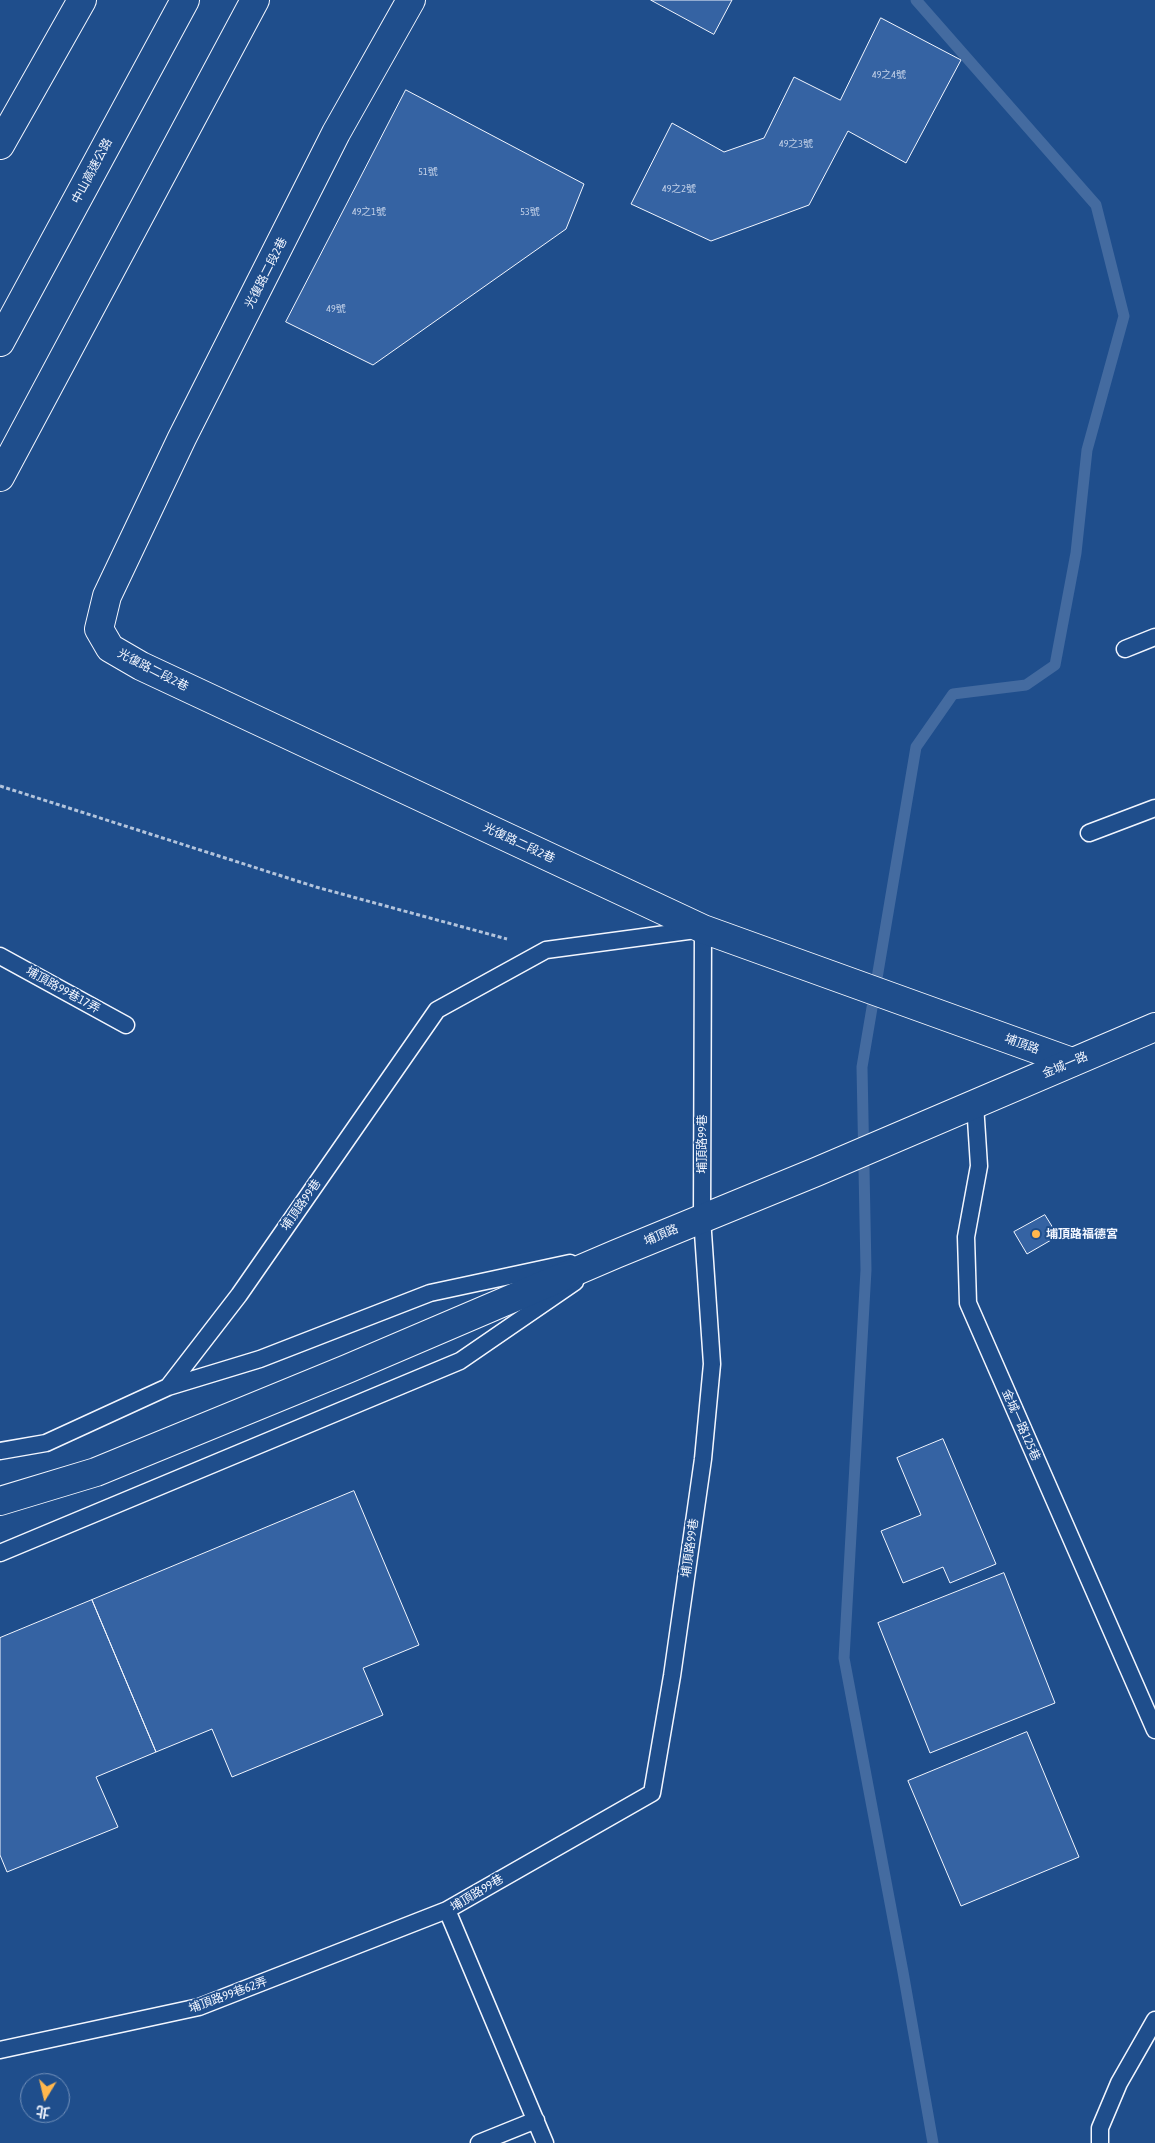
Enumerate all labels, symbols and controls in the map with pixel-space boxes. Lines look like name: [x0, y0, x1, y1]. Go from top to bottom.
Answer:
house number: 49之4號: [872, 69, 906, 81]
street label: 中山高速公路: [69, 136, 115, 206]
house number: 49之3號: [779, 138, 813, 150]
house number: 51號: [418, 166, 438, 178]
house number: 49之2號: [662, 183, 696, 195]
house number: 49之1號: [352, 206, 386, 218]
house number: 53號: [520, 206, 540, 218]
street label: 光復路二段2巷: [242, 235, 290, 311]
house number: 49號: [326, 303, 346, 315]
street label: 光復路二段2巷: [115, 646, 191, 694]
street label: 光復路二段2巷: [481, 820, 557, 866]
street label: 埔頂路99巷17弄: [23, 964, 103, 1016]
street label: 埔頂路: [1003, 1031, 1041, 1057]
street label: 金城一路: [1040, 1049, 1090, 1081]
street label: 埔頂路99巷: [695, 1114, 709, 1174]
street label: 埔頂路99巷: [278, 1177, 324, 1233]
street label: 埔頂路: [642, 1221, 680, 1249]
place label: 埔頂路福德宮: [1046, 1227, 1118, 1241]
marker: 埔頂路福德宮: [1030, 1228, 1042, 1240]
street label: 金城一路125巷: [999, 1387, 1043, 1463]
street label: 埔頂路99巷: [679, 1518, 701, 1578]
street label: 埔頂路99巷: [448, 1872, 506, 1914]
street label: 埔頂路99巷62弄: [187, 1974, 269, 2016]
north arrow: [20, 2073, 70, 2123]
text: 北: [35, 2103, 51, 2121]

